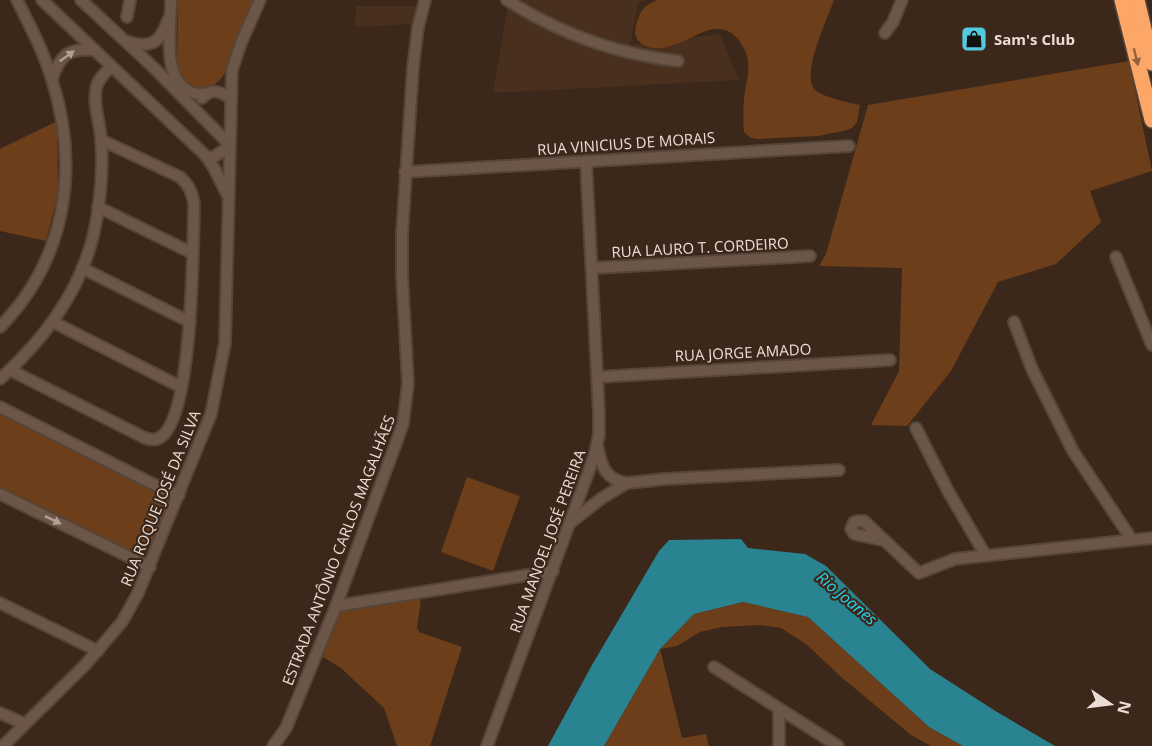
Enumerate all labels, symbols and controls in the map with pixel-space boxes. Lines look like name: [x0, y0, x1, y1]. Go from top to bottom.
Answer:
shop icon: Sam's Club: [959, 24, 989, 54]
place label: Sam's Club: [994, 29, 1075, 49]
one-way arrow: [1132, 48, 1142, 66]
one-way arrow: [59, 50, 75, 62]
street label: RUA VINICIUS DE MORAIS: [536, 127, 716, 159]
street label: RUA LAURO T. CORDEIRO: [611, 232, 789, 262]
street label: RUA JORGE AMADO: [674, 338, 812, 366]
street label: RUA ROQUE JOSÉ DA SILVA: [115, 406, 205, 589]
street label: ESTRADA ANTÔNIO CARLOS MAGALHÃES: [277, 412, 399, 688]
street label: RUA MANOEL JOSÉ PEREIRA: [504, 446, 590, 635]
one-way arrow: [44, 515, 61, 524]
water label: Rio Joanes: [812, 566, 882, 630]
north arrow: [1080, 674, 1140, 734]
text: N: [1112, 699, 1137, 717]

